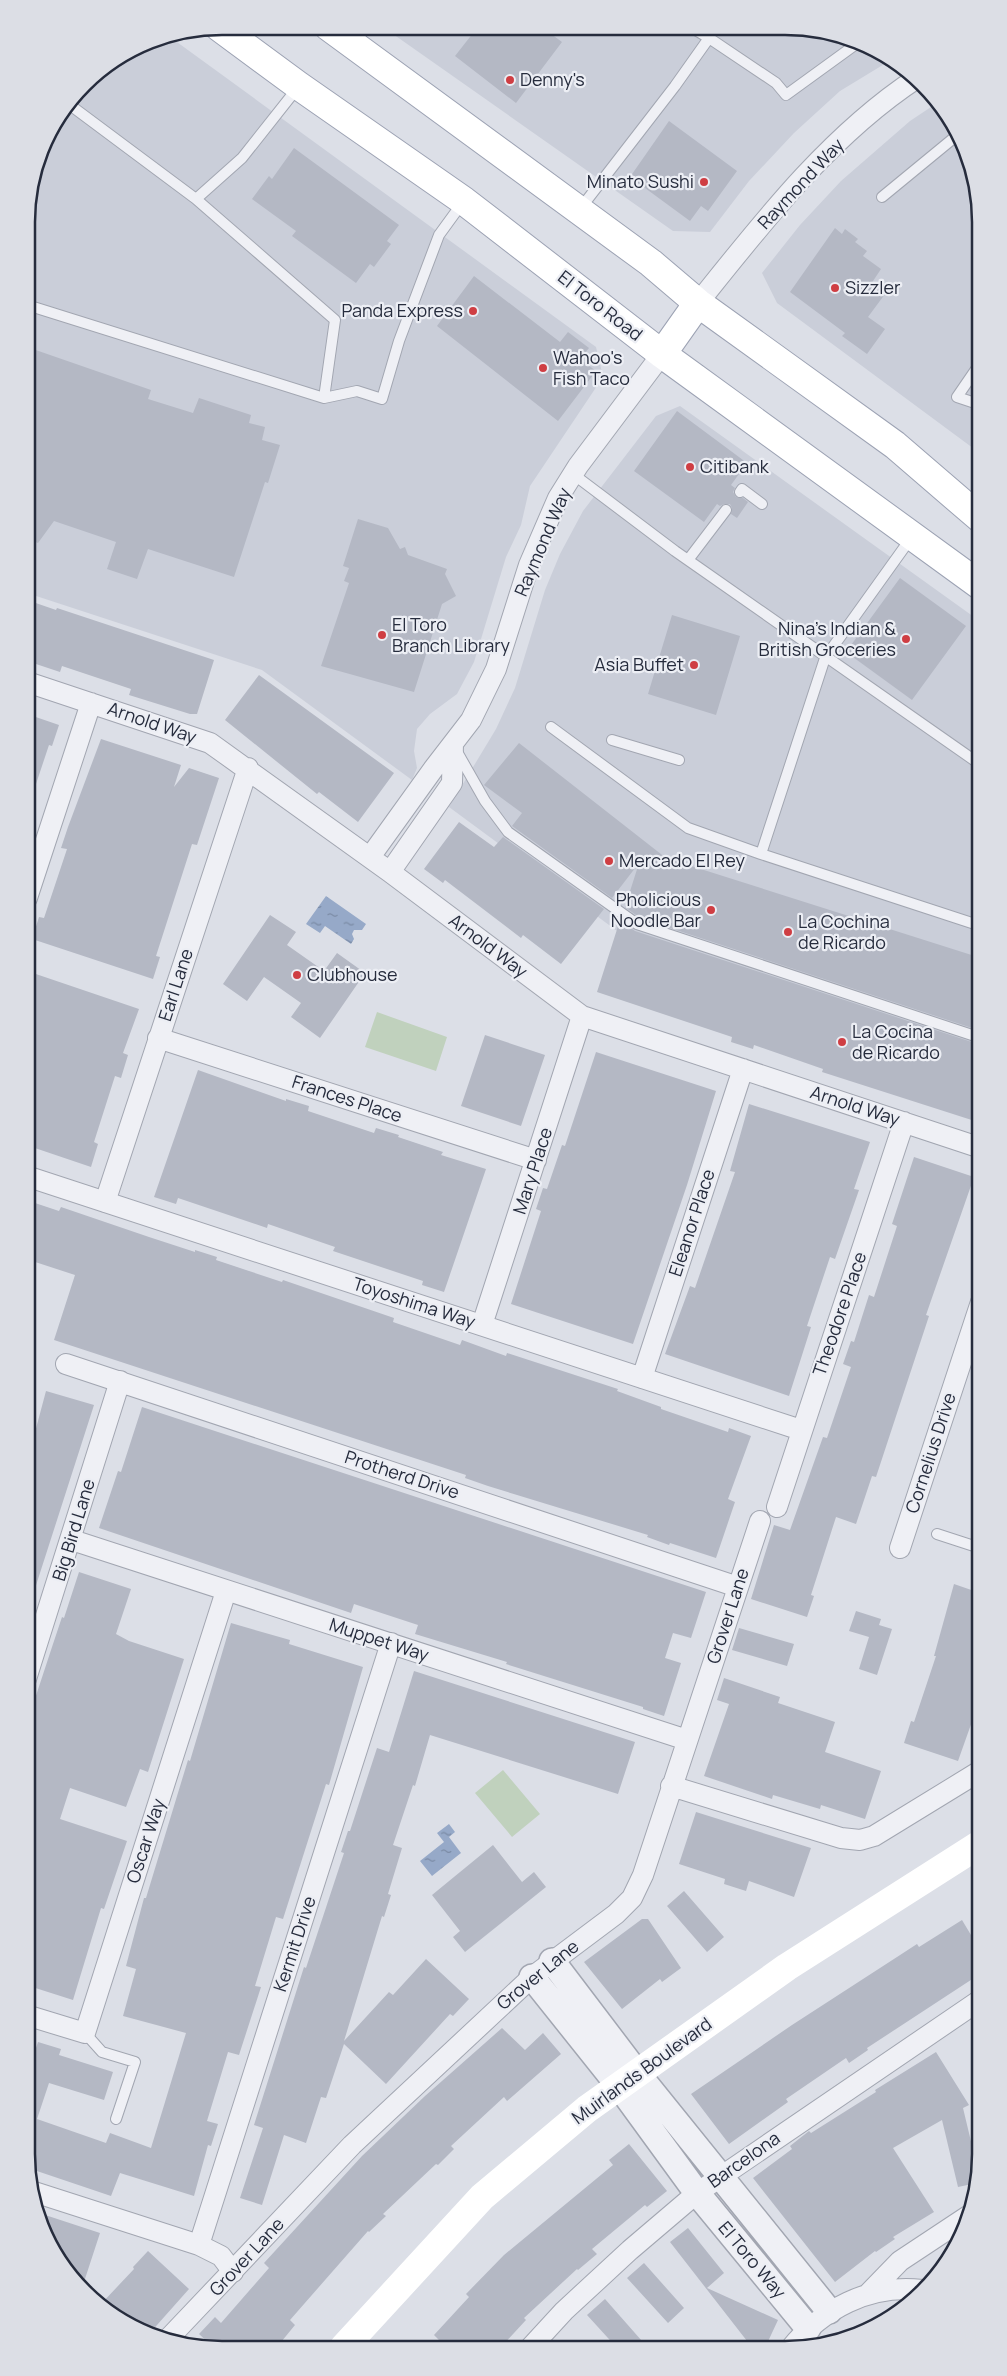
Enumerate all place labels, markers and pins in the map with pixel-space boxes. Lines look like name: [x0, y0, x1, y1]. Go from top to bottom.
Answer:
place label: Denny's: [520, 67, 585, 91]
marker: Denny's: [504, 74, 516, 86]
place label: Minato Sushi: [587, 169, 694, 193]
marker: Minato Sushi: [698, 176, 710, 188]
place label: Sizzler: [845, 275, 901, 299]
marker: Sizzler: [829, 282, 841, 294]
place label: Panda Express: [342, 298, 463, 322]
marker: Panda Express: [467, 305, 479, 317]
place label: Wahoo's Fish Taco: [553, 345, 630, 390]
marker: Wahoo's Fish Taco: [537, 362, 549, 374]
place label: Citibank: [700, 454, 770, 478]
marker: Citibank: [684, 461, 696, 473]
place label: El Toro Branch Library: [392, 612, 511, 657]
place label: Nina's Indian & British Groceries: [759, 616, 896, 661]
marker: El Toro Branch Library: [376, 629, 388, 641]
marker: Nina's Indian & British Groceries: [900, 633, 912, 645]
place label: Asia Buffet: [594, 652, 684, 676]
marker: Asia Buffet: [688, 659, 700, 671]
place label: Mercado El Rey: [619, 848, 746, 872]
marker: Mercado El Rey: [603, 855, 615, 867]
place label: Pholicious Noodle Bar: [611, 887, 701, 932]
marker: Pholicious Noodle Bar: [705, 904, 717, 916]
place label: La Cochina de Ricardo: [798, 909, 890, 954]
marker: La Cochina de Ricardo: [782, 926, 794, 938]
place label: Clubhouse: [307, 962, 397, 986]
marker: Clubhouse: [291, 969, 303, 981]
place label: La Cocina de Ricardo: [852, 1019, 940, 1064]
marker: La Cocina de Ricardo: [836, 1036, 848, 1048]

